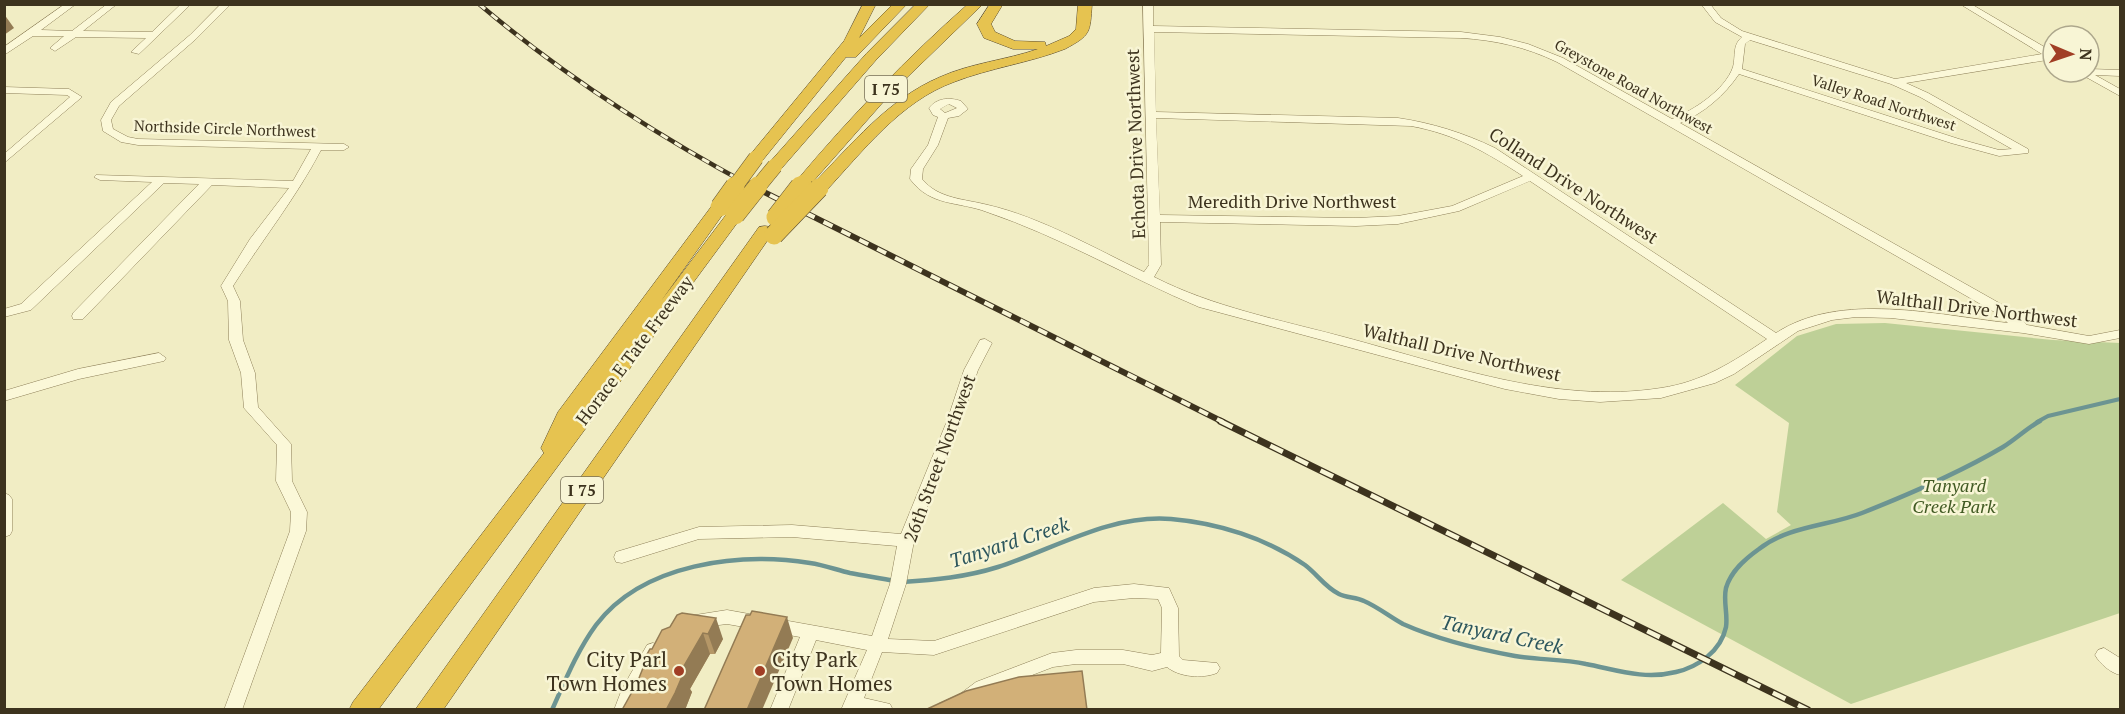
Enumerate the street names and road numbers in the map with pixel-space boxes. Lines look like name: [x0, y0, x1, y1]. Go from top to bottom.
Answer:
street label: Greystone Road Northwest: [1551, 34, 1717, 138]
street label: Echota Drive Northwest: [1120, 48, 1150, 240]
street label: Valley Road Northwest: [1809, 69, 1959, 135]
road number: I 75: [865, 76, 907, 102]
street label: Northside Circle Northwest: [134, 115, 317, 141]
street label: Colland Drive Northwest: [1485, 121, 1663, 249]
street label: Meredith Drive Northwest: [1188, 189, 1397, 213]
street label: Horace E Tate Freeway: [570, 270, 699, 430]
street label: Walthall Drive Northwest: [1875, 284, 2079, 332]
street label: Walthall Drive Northwest: [1361, 318, 1564, 387]
street label: 26th Street Northwest: [897, 370, 981, 545]
road number: I 75: [561, 477, 603, 503]

